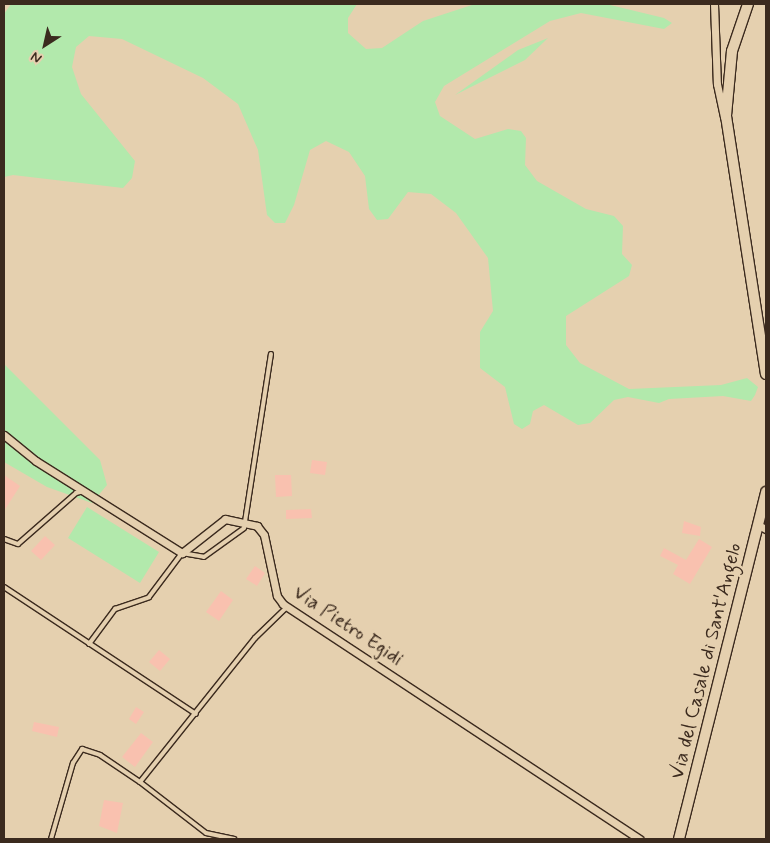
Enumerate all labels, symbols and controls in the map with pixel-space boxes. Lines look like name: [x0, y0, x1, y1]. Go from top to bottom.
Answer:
north arrow: [20, 20, 70, 70]
text: N: [27, 47, 45, 67]
street label: Via del Casale di Sant'Angelo: [665, 540, 747, 782]
street label: Via Pietro Egidi: [289, 581, 407, 671]

